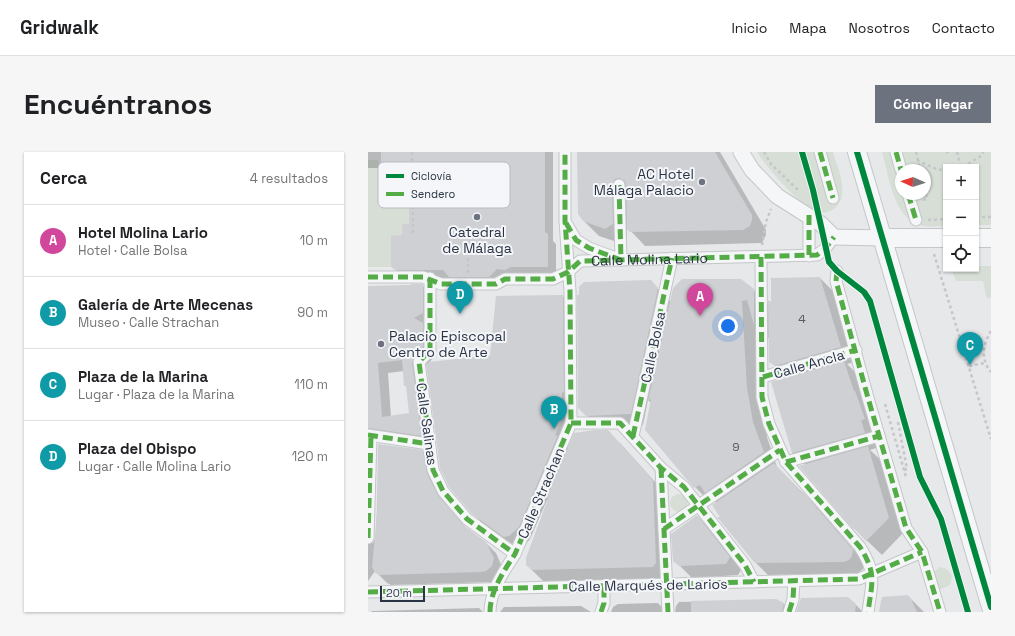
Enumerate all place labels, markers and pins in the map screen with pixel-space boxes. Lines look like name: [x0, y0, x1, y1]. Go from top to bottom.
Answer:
place label: AC Hotel Málaga Palacio: [594, 165, 694, 199]
marker: AC Hotel Málaga Palacio: [697, 177, 707, 187]
marker: Catedral de Málaga: [472, 212, 482, 222]
place label: Catedral de Málaga: [442, 223, 512, 257]
pin: D: [447, 281, 473, 314]
pin: A: [687, 283, 713, 316]
place label: Palacio Episcopal Centro de Arte: [389, 327, 506, 361]
pin: C: [957, 332, 983, 365]
marker: Palacio Episcopal Centro de Arte: [376, 339, 386, 349]
pin: B: [541, 396, 567, 429]

